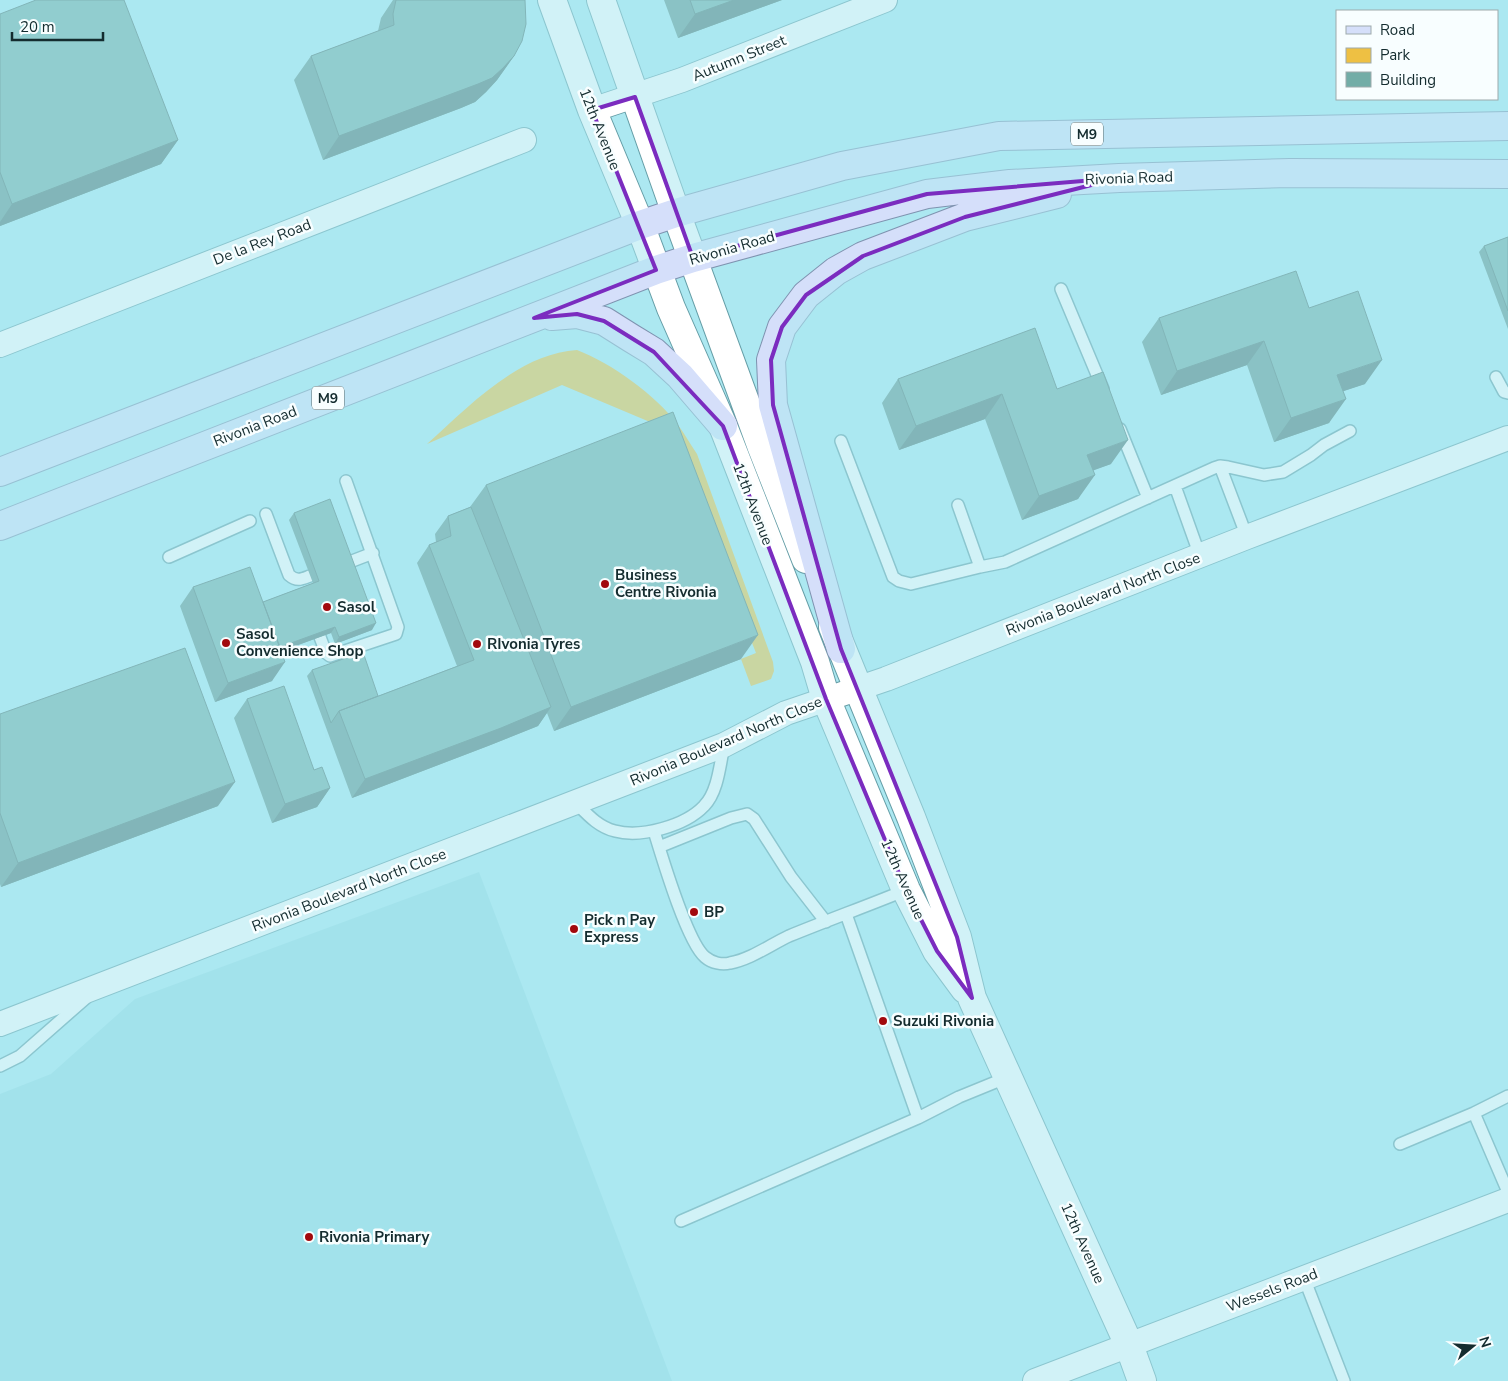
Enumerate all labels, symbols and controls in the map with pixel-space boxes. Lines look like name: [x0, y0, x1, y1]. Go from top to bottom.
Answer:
scale bar: [12, 10, 104, 42]
legend: [1336, 10, 1498, 100]
text: 20 m: [20, 17, 55, 37]
text: Road: [1380, 20, 1415, 40]
street label: Autumn Street: [689, 30, 789, 86]
text: Park: [1380, 45, 1410, 65]
text: Building: [1380, 70, 1436, 90]
street label: 12th Avenue: [574, 85, 626, 173]
road number: M9: [1071, 122, 1103, 146]
street label: Rivonia Road: [1085, 166, 1173, 190]
street label: De la Rey Road: [210, 214, 314, 270]
street label: Rivonia Road: [687, 226, 777, 270]
road number: M9: [312, 386, 344, 409]
street label: Rivonia Road: [210, 401, 300, 451]
street label: 12th Avenue: [728, 460, 778, 548]
street label: Rivonia Boulevard North Close: [1003, 548, 1203, 640]
place label: Business Centre Rivonia: [615, 565, 717, 602]
marker: Business Centre Rivonia: [599, 578, 611, 590]
place label: Sasol: [337, 597, 376, 617]
marker: Sasol: [321, 601, 333, 613]
place label: Sasol Convenience Shop: [236, 624, 363, 661]
place label: RIvonia Tyres: [487, 634, 580, 654]
marker: Sasol Convenience Shop: [220, 637, 232, 649]
marker: RIvonia Tyres: [471, 638, 483, 650]
street label: Rivonia Boulevard North Close: [627, 691, 825, 791]
street label: 12th Avenue: [876, 835, 930, 923]
street label: Rivonia Boulevard North Close: [249, 844, 449, 936]
place label: BP: [704, 902, 724, 922]
marker: BP: [688, 906, 700, 918]
place label: Pick n Pay Express: [584, 910, 655, 947]
marker: Pick n Pay Express: [568, 923, 580, 935]
place label: Suzuki Rivonia: [893, 1011, 994, 1031]
marker: Suzuki Rivonia: [877, 1015, 889, 1027]
street label: 12th Avenue: [1056, 1199, 1110, 1287]
place label: Rivonia Primary: [319, 1227, 429, 1247]
marker: Rivonia Primary: [303, 1231, 315, 1243]
street label: Wessels Road: [1223, 1263, 1321, 1317]
north arrow: [1448, 1321, 1498, 1371]
text: N: [1474, 1334, 1496, 1350]

